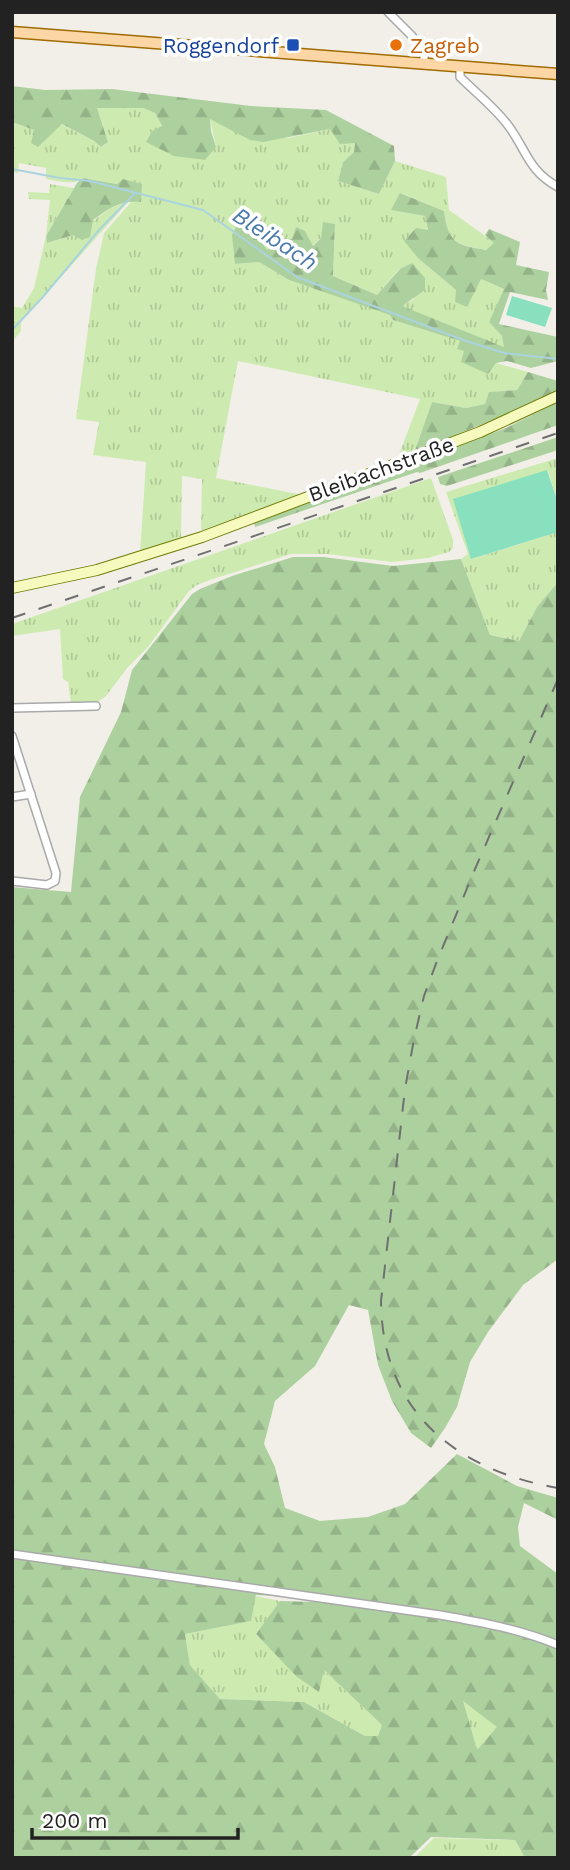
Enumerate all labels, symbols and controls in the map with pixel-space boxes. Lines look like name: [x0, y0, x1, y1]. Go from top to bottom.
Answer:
place label: Roggendorf: [163, 33, 279, 58]
place label: Zagreb: [410, 33, 480, 58]
marker: Roggendorf: [285, 37, 301, 53]
marker: Zagreb: [388, 37, 404, 53]
water label: Bleibach: [228, 202, 322, 276]
street label: Bleibachstraße: [305, 431, 457, 507]
scale bar: [32, 1797, 238, 1841]
text: 200 m: [42, 1808, 108, 1833]

